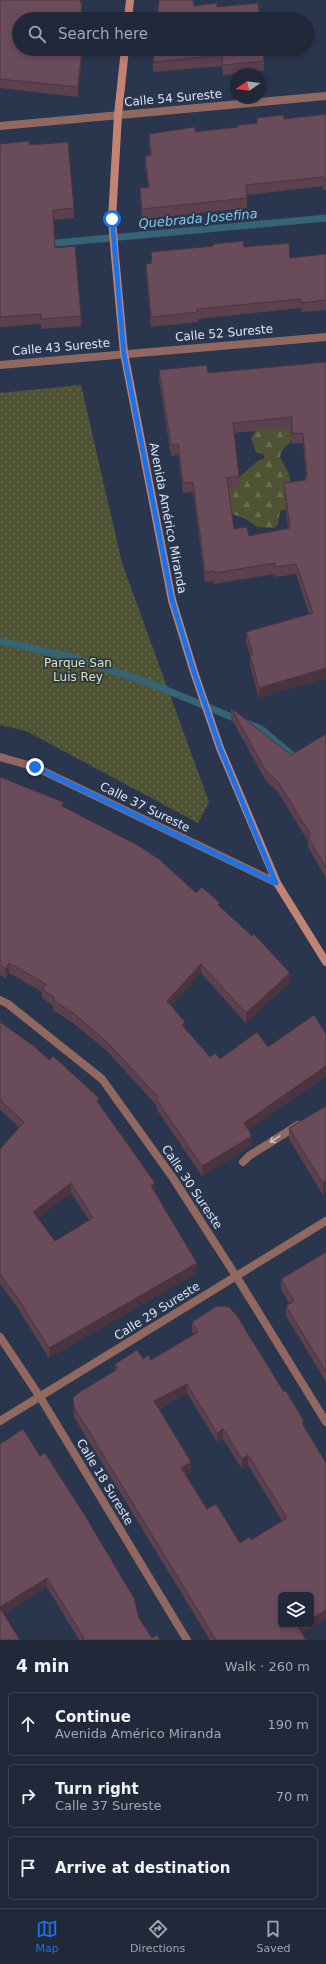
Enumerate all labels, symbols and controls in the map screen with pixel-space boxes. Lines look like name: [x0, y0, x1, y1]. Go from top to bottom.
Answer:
search box: [12, 12, 314, 56]
icon: search: [26, 23, 48, 45]
text: Search here: [58, 25, 148, 43]
north arrow: [230, 68, 266, 104]
street label: Calle 54 Sureste: [123, 87, 223, 109]
water label: Quebrada Josefina: [138, 206, 258, 231]
route start: [103, 210, 121, 228]
street label: Calle 52 Sureste: [174, 322, 274, 344]
street label: Calle 43 Sureste: [11, 336, 111, 358]
street label: Avenida Américo Miranda: [146, 441, 190, 595]
park label: Parque San Luis Rey: [44, 656, 112, 684]
route end: [26, 758, 44, 776]
street label: Calle 37 Sureste: [98, 779, 192, 835]
one-way arrow: [270, 1135, 281, 1143]
street label: Calle 30 Sureste: [159, 1142, 225, 1232]
street label: Calle 29 Sureste: [112, 1279, 202, 1343]
street label: Calle 18 Sureste: [74, 1436, 136, 1528]
map controls: [278, 1592, 314, 1628]
button: layers: [278, 1592, 314, 1628]
text: 4 min: [16, 1656, 69, 1676]
text: Walk · 260 m: [225, 1659, 310, 1674]
text: Continue: [55, 1708, 131, 1726]
icon: ahead: [17, 1713, 39, 1735]
text: 190 m: [267, 1717, 309, 1732]
text: Avenida Américo Miranda: [55, 1726, 221, 1741]
text: Turn right: [55, 1780, 139, 1798]
icon: right: [17, 1785, 39, 1807]
text: 70 m: [276, 1789, 309, 1804]
text: Calle 37 Sureste: [55, 1798, 162, 1813]
icon: arrive: [17, 1857, 39, 1879]
text: Arrive at destination: [55, 1859, 230, 1877]
tab: Map: [36, 1918, 59, 1955]
tab: Directions: [130, 1918, 185, 1955]
tab: Saved: [256, 1918, 290, 1955]

